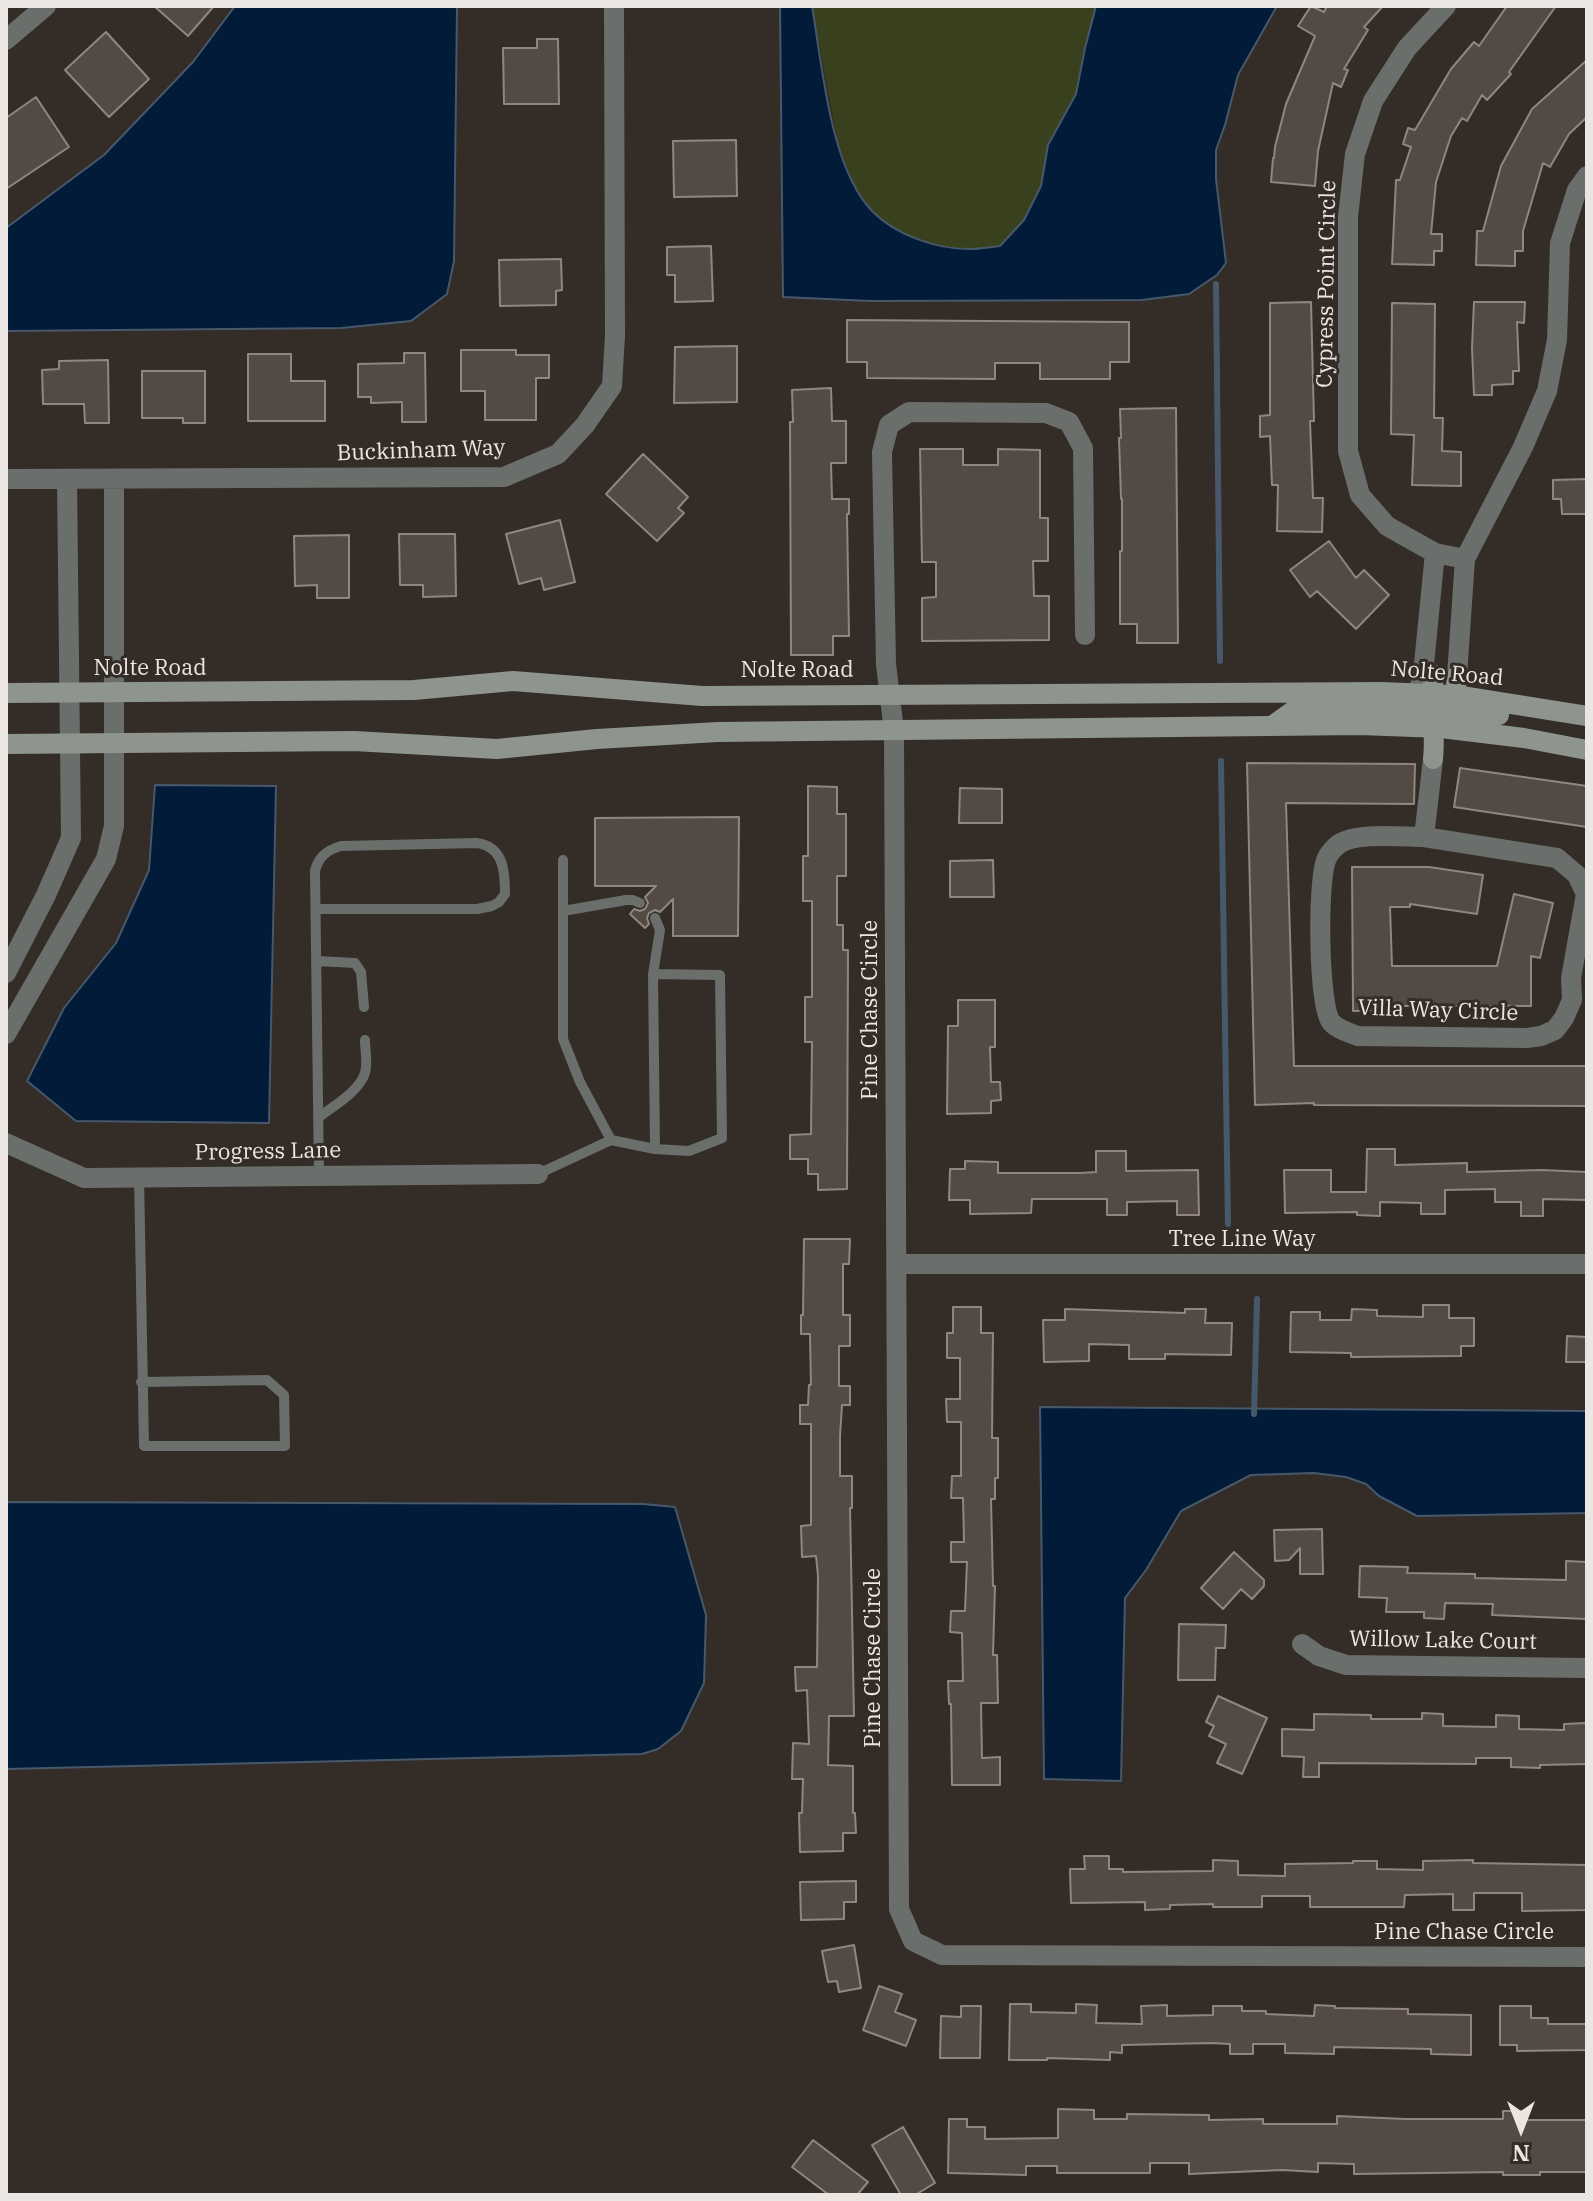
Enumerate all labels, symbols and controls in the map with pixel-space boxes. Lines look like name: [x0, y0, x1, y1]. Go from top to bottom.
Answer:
street label: Cypress Point Circle: [1312, 180, 1342, 388]
street label: Buckinham Way: [336, 435, 506, 467]
street label: Nolte Road: [93, 656, 207, 682]
street label: Nolte Road: [1389, 656, 1505, 692]
street label: Nolte Road: [740, 658, 854, 684]
street label: Pine Chase Circle: [858, 920, 884, 1100]
street label: Villa Way Circle: [1357, 995, 1519, 1027]
street label: Progress Lane: [194, 1138, 342, 1166]
street label: Tree Line Way: [1169, 1227, 1315, 1253]
street label: Pine Chase Circle: [861, 1568, 887, 1748]
street label: Willow Lake Court: [1349, 1626, 1537, 1656]
street label: Pine Chase Circle: [1374, 1920, 1554, 1946]
north arrow: [1481, 2089, 1561, 2169]
text: N: [1512, 2139, 1530, 2168]

